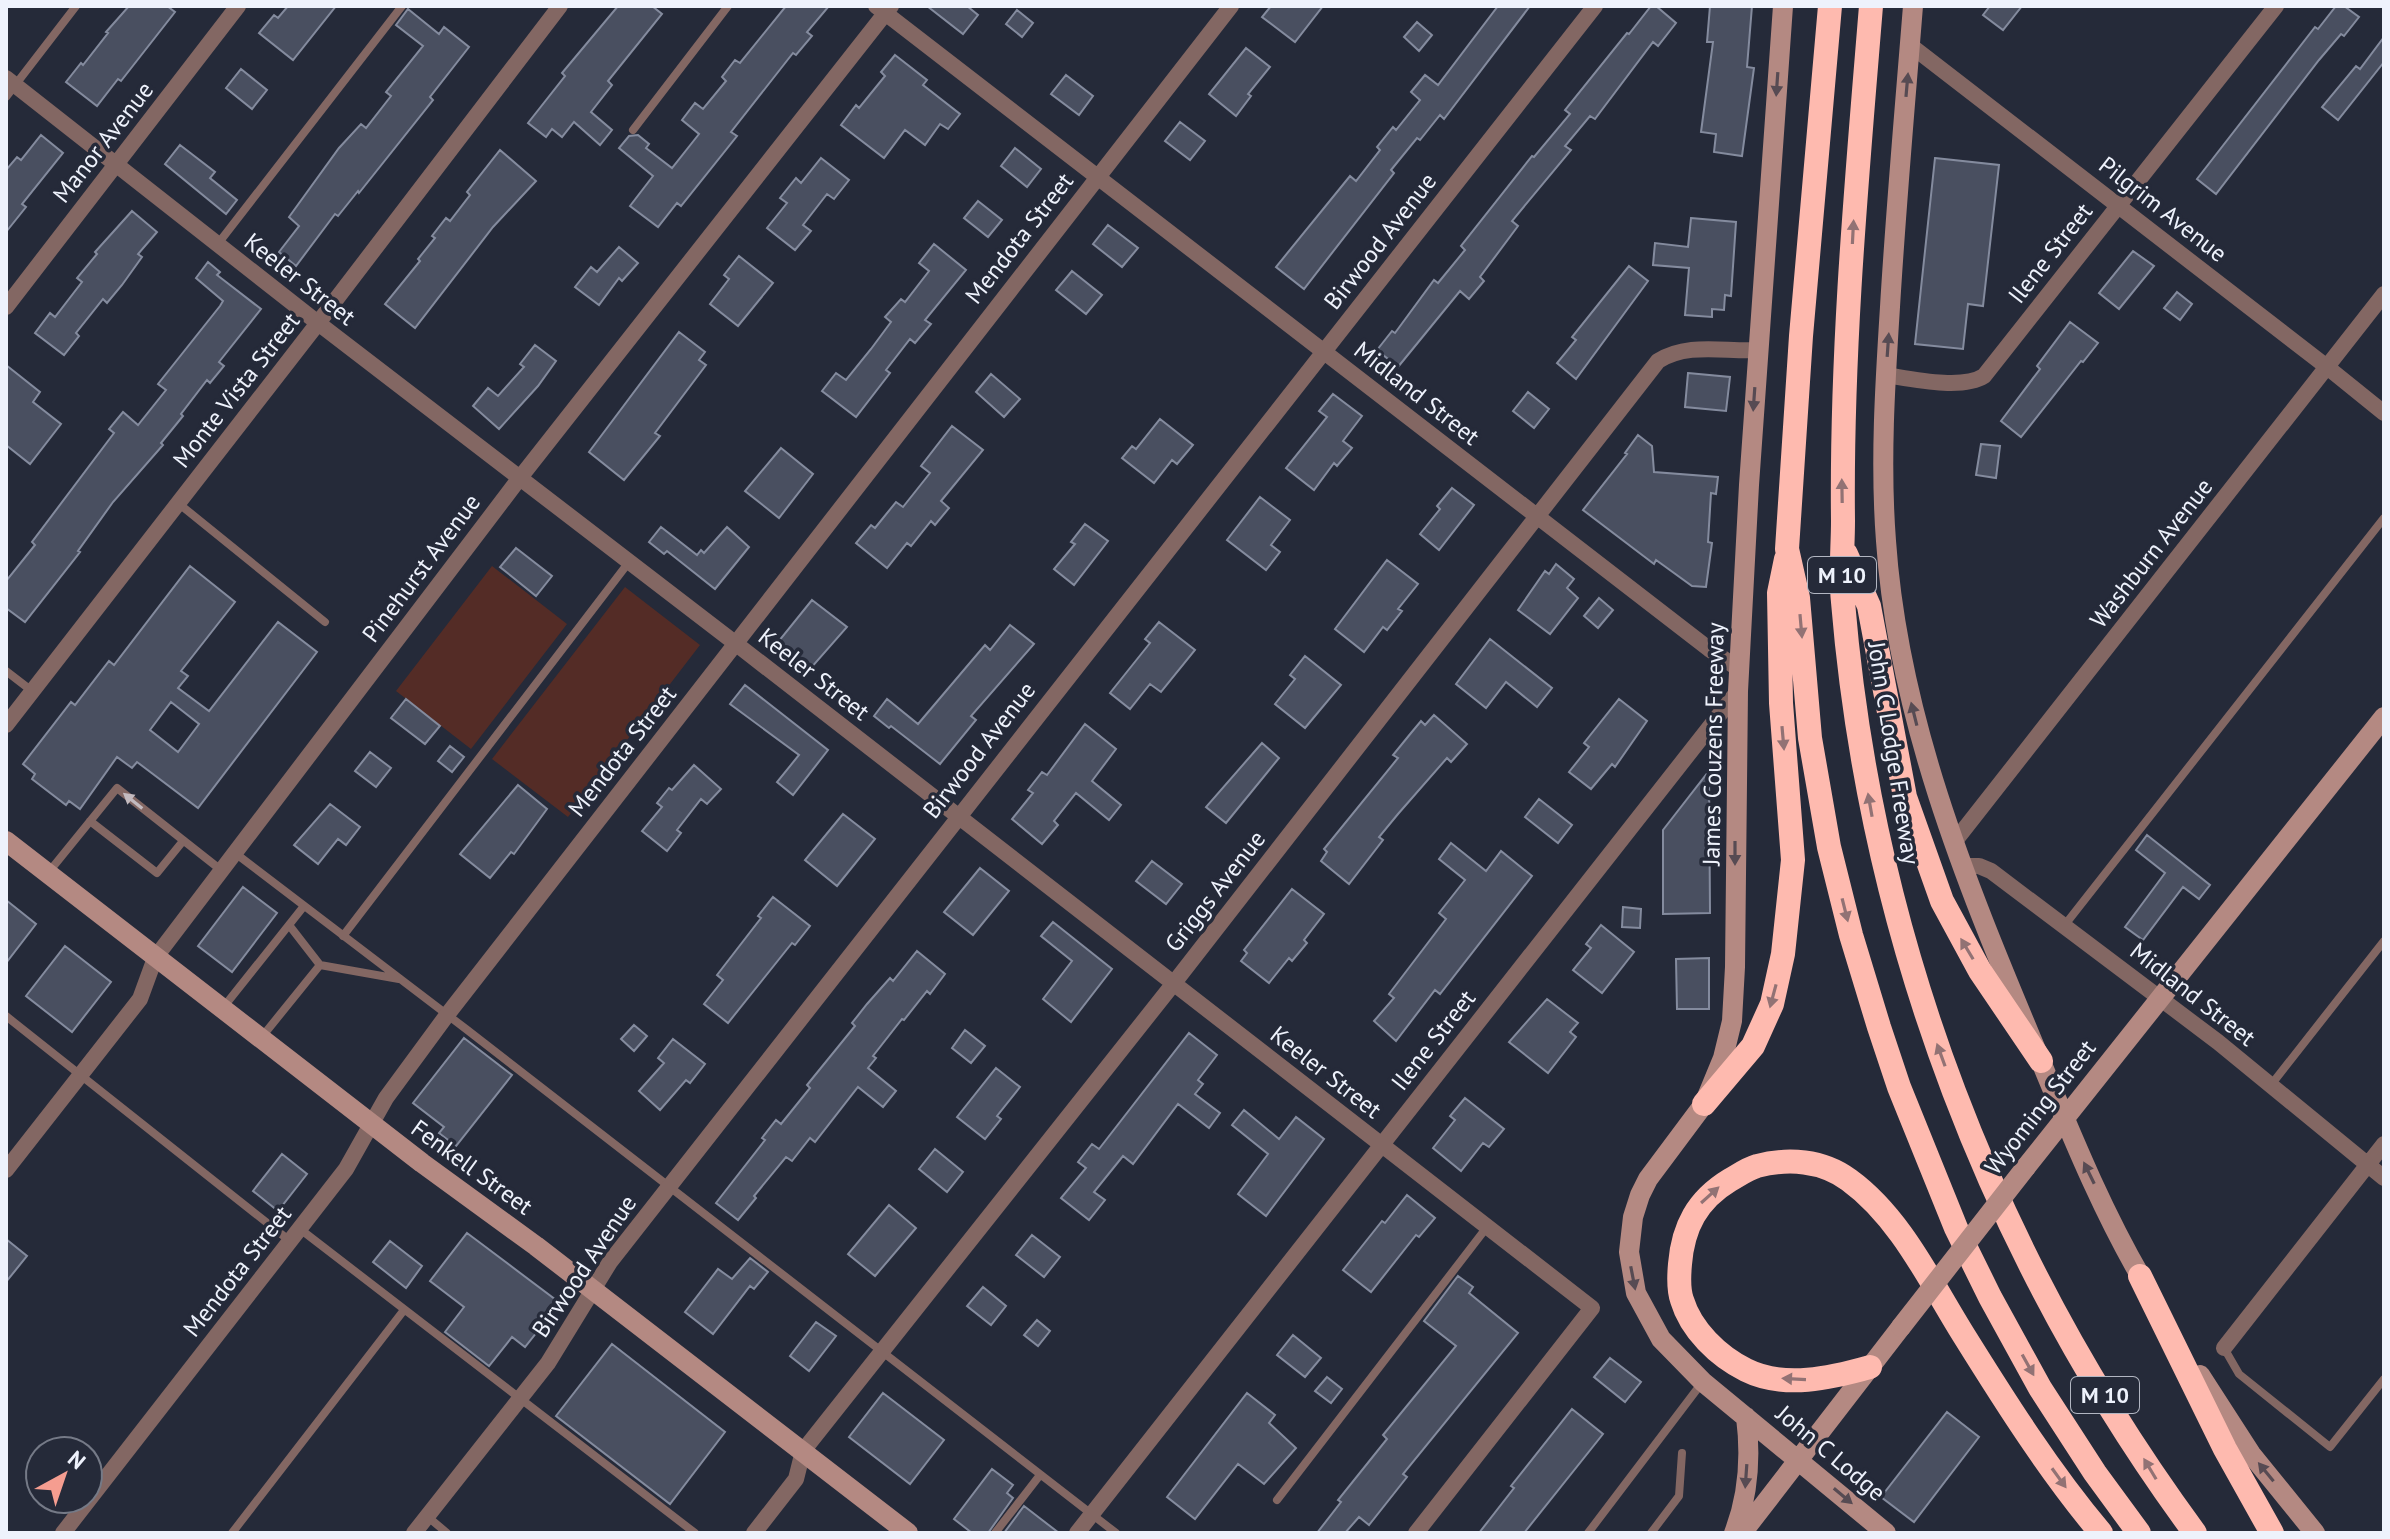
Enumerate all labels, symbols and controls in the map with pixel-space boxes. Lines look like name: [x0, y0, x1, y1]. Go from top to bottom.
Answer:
one-way arrow: [1770, 72, 1783, 97]
one-way arrow: [1901, 72, 1914, 97]
street label: Manor Avenue: [46, 75, 160, 209]
street label: Pilgrim Avenue: [2093, 149, 2233, 269]
street label: Mendota Street: [958, 166, 1080, 310]
street label: Birwood Avenue: [1317, 166, 1443, 316]
street label: Ilene Street: [2001, 196, 2099, 310]
one-way arrow: [1847, 218, 1860, 244]
street label: Keeler Street: [238, 226, 362, 332]
street label: Monte Vista Street: [166, 306, 306, 474]
one-way arrow: [1881, 332, 1894, 357]
street label: Midland Street: [1348, 334, 1486, 452]
one-way arrow: [1747, 387, 1760, 412]
street label: Washburn Avenue: [2083, 472, 2219, 634]
one-way arrow: [1836, 478, 1848, 503]
street label: Pinehurst Avenue: [355, 487, 487, 649]
road number: M 10: [1808, 557, 1876, 593]
one-way arrow: [1795, 614, 1808, 639]
street label: Keeler Street: [752, 621, 876, 727]
street label: James Couzens Freeway: [1695, 622, 1731, 867]
street label: John C Lodge Freeway: [1861, 638, 1927, 867]
street label: Birwood Avenue: [916, 675, 1042, 825]
street label: Mendota Street: [561, 679, 683, 823]
one-way arrow: [1907, 701, 1919, 726]
one-way arrow: [1777, 726, 1790, 751]
one-way arrow: [1864, 792, 1876, 817]
one-way arrow: [123, 793, 143, 809]
street label: Griggs Avenue: [1158, 824, 1272, 958]
one-way arrow: [1729, 841, 1741, 866]
one-way arrow: [1839, 897, 1851, 922]
street label: Midland Street: [2124, 935, 2262, 1053]
one-way arrow: [1960, 938, 1974, 960]
street label: Ilene Street: [1384, 983, 1482, 1097]
one-way arrow: [1767, 983, 1779, 1008]
street label: Keeler Street: [1264, 1019, 1388, 1125]
street label: Wyoming Street: [1978, 1033, 2102, 1181]
one-way arrow: [1934, 1043, 1946, 1067]
street label: Fenkell Street: [405, 1112, 539, 1222]
one-way arrow: [2082, 1161, 2096, 1184]
one-way arrow: [1701, 1187, 1720, 1205]
street label: Birwood Avenue: [525, 1189, 643, 1343]
street label: Mendota Street: [176, 1199, 298, 1343]
one-way arrow: [1627, 1266, 1639, 1291]
one-way arrow: [2021, 1354, 2034, 1377]
one-way arrow: [1781, 1372, 1806, 1385]
road number: M 10: [2071, 1377, 2139, 1413]
street label: John C Lodge: [1769, 1398, 1892, 1508]
north arrow: [24, 1435, 104, 1515]
text: N: [62, 1444, 91, 1475]
one-way arrow: [2143, 1458, 2157, 1480]
one-way arrow: [2259, 1462, 2275, 1482]
one-way arrow: [1739, 1464, 1752, 1489]
one-way arrow: [2051, 1467, 2066, 1488]
one-way arrow: [1832, 1487, 1852, 1504]

